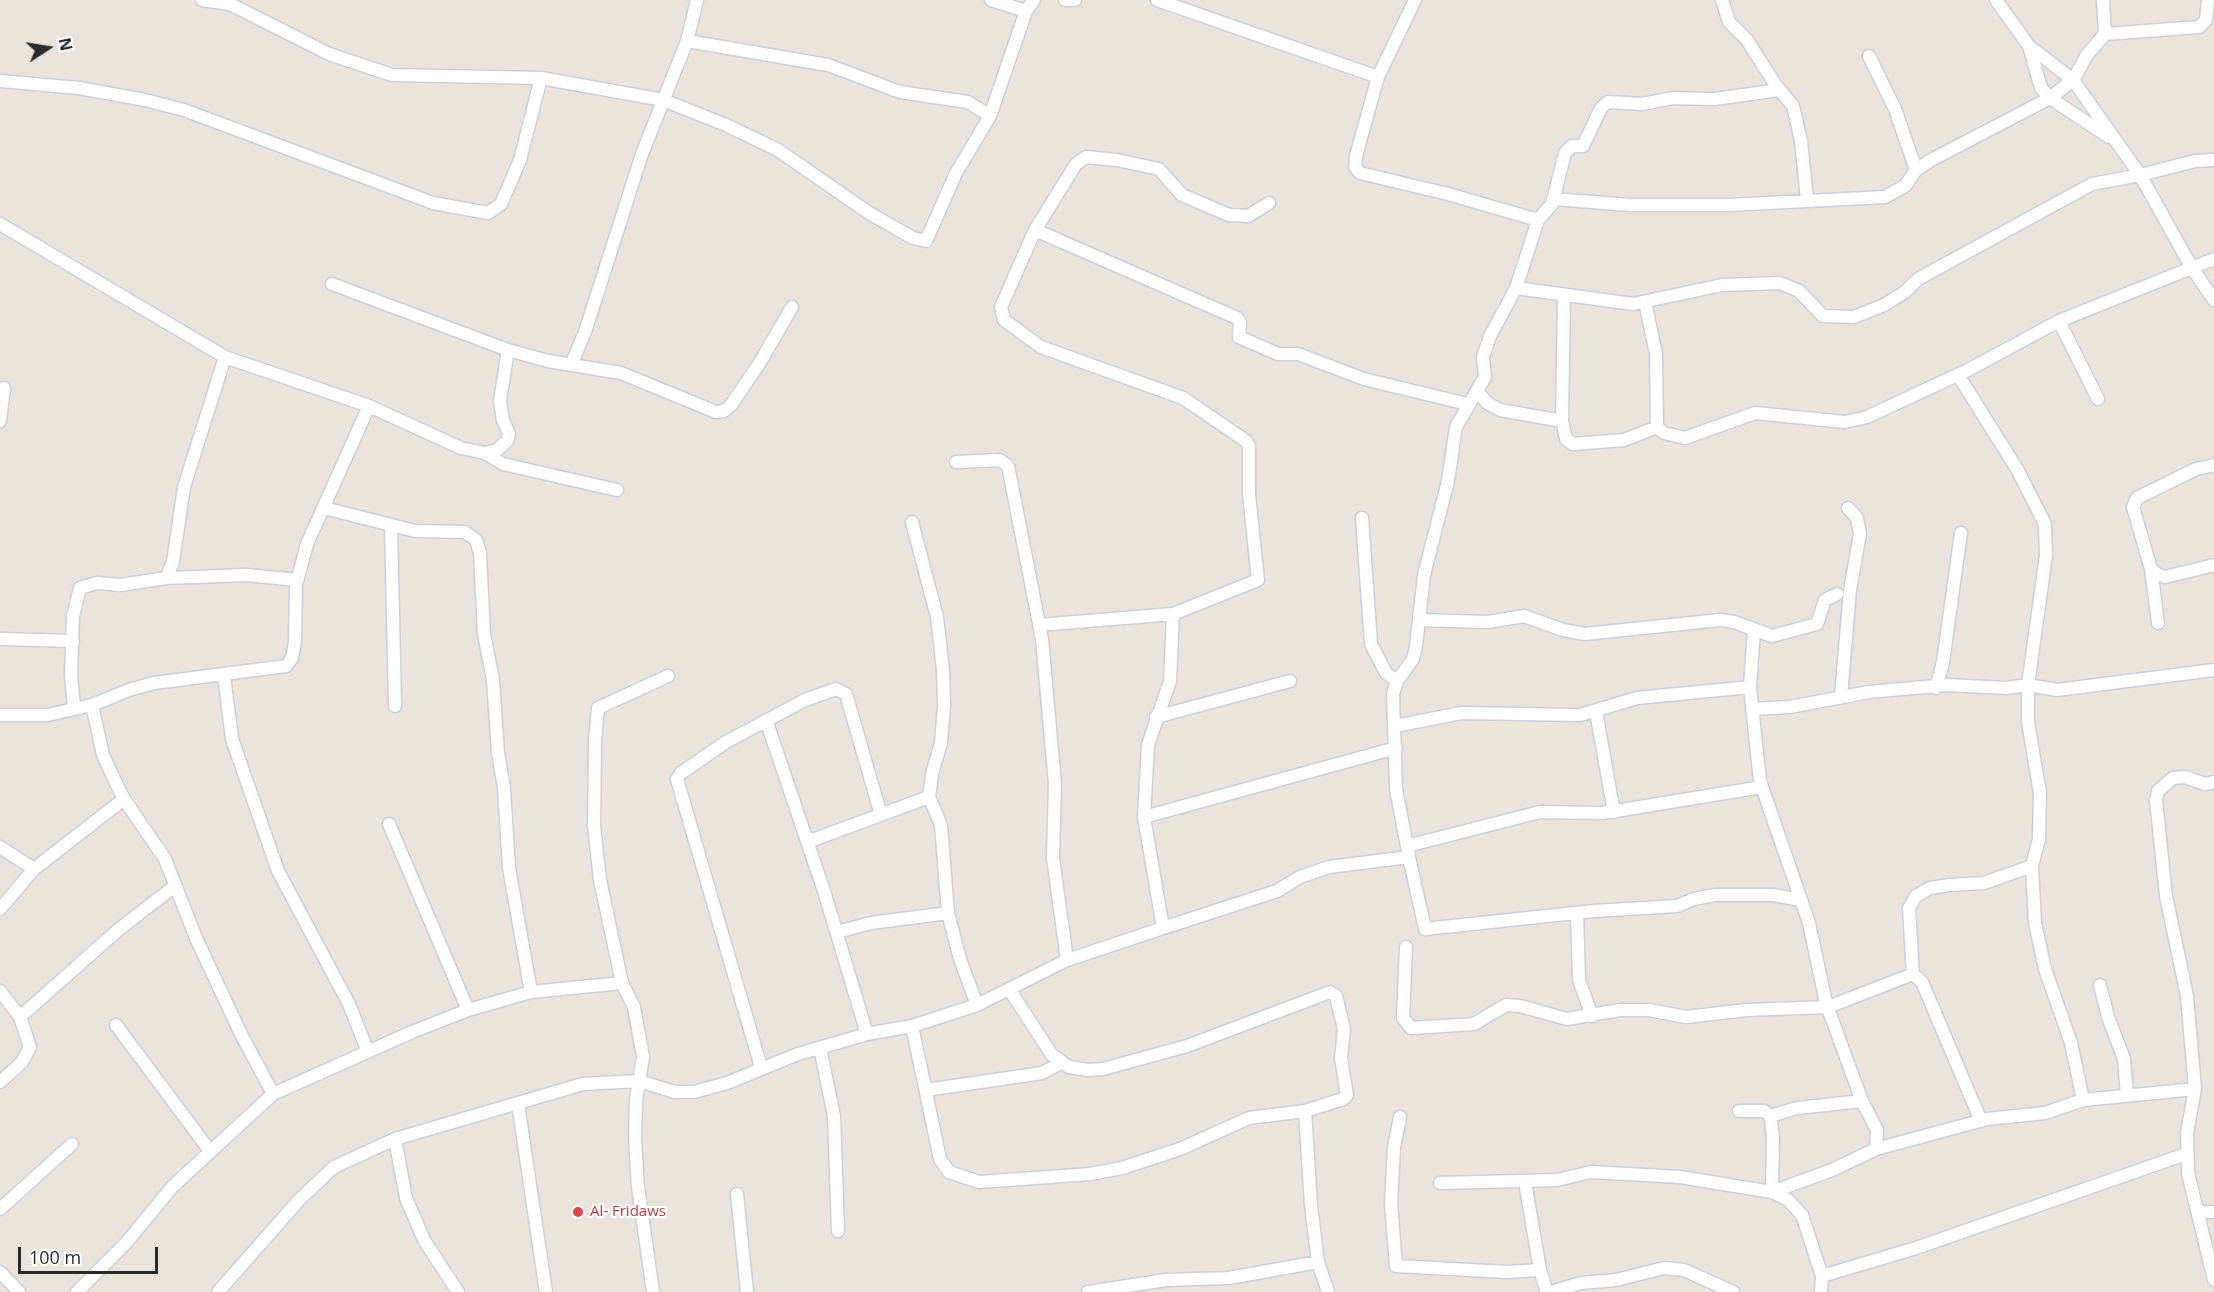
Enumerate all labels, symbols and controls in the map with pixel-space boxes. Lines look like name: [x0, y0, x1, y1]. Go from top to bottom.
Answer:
north arrow: [18, 18, 78, 78]
text: N: [53, 36, 78, 53]
place label: Al- Fridaws: [590, 1203, 666, 1221]
marker: Al- Fridaws: [571, 1205, 585, 1219]
scale bar: [21, 1235, 160, 1273]
text: 100 m: [29, 1245, 81, 1269]

